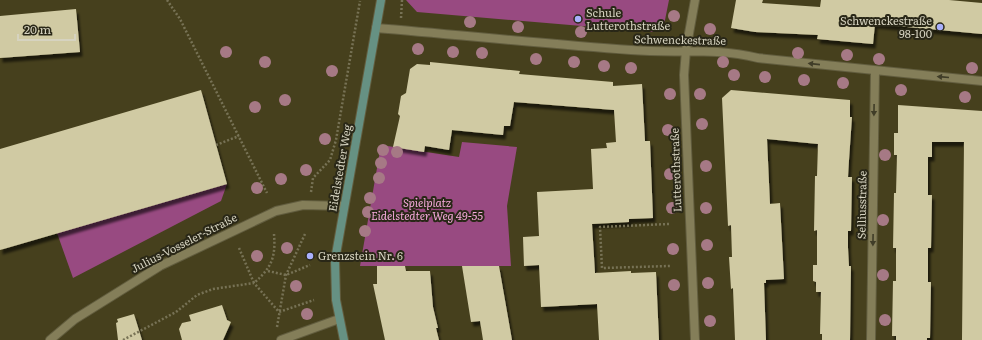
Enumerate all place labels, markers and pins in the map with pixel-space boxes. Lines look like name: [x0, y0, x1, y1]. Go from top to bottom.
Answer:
place label: Schule Lutterothstraße: [586, 4, 671, 33]
place label: Schwenckestraße 98-100: [840, 12, 932, 41]
marker: Schule Lutterothstraße: [573, 14, 583, 24]
marker: Schwenckestraße 98-100: [935, 22, 945, 32]
place label: Grenzstein Nr. 6: [318, 247, 403, 263]
marker: Grenzstein Nr. 6: [305, 251, 315, 261]

